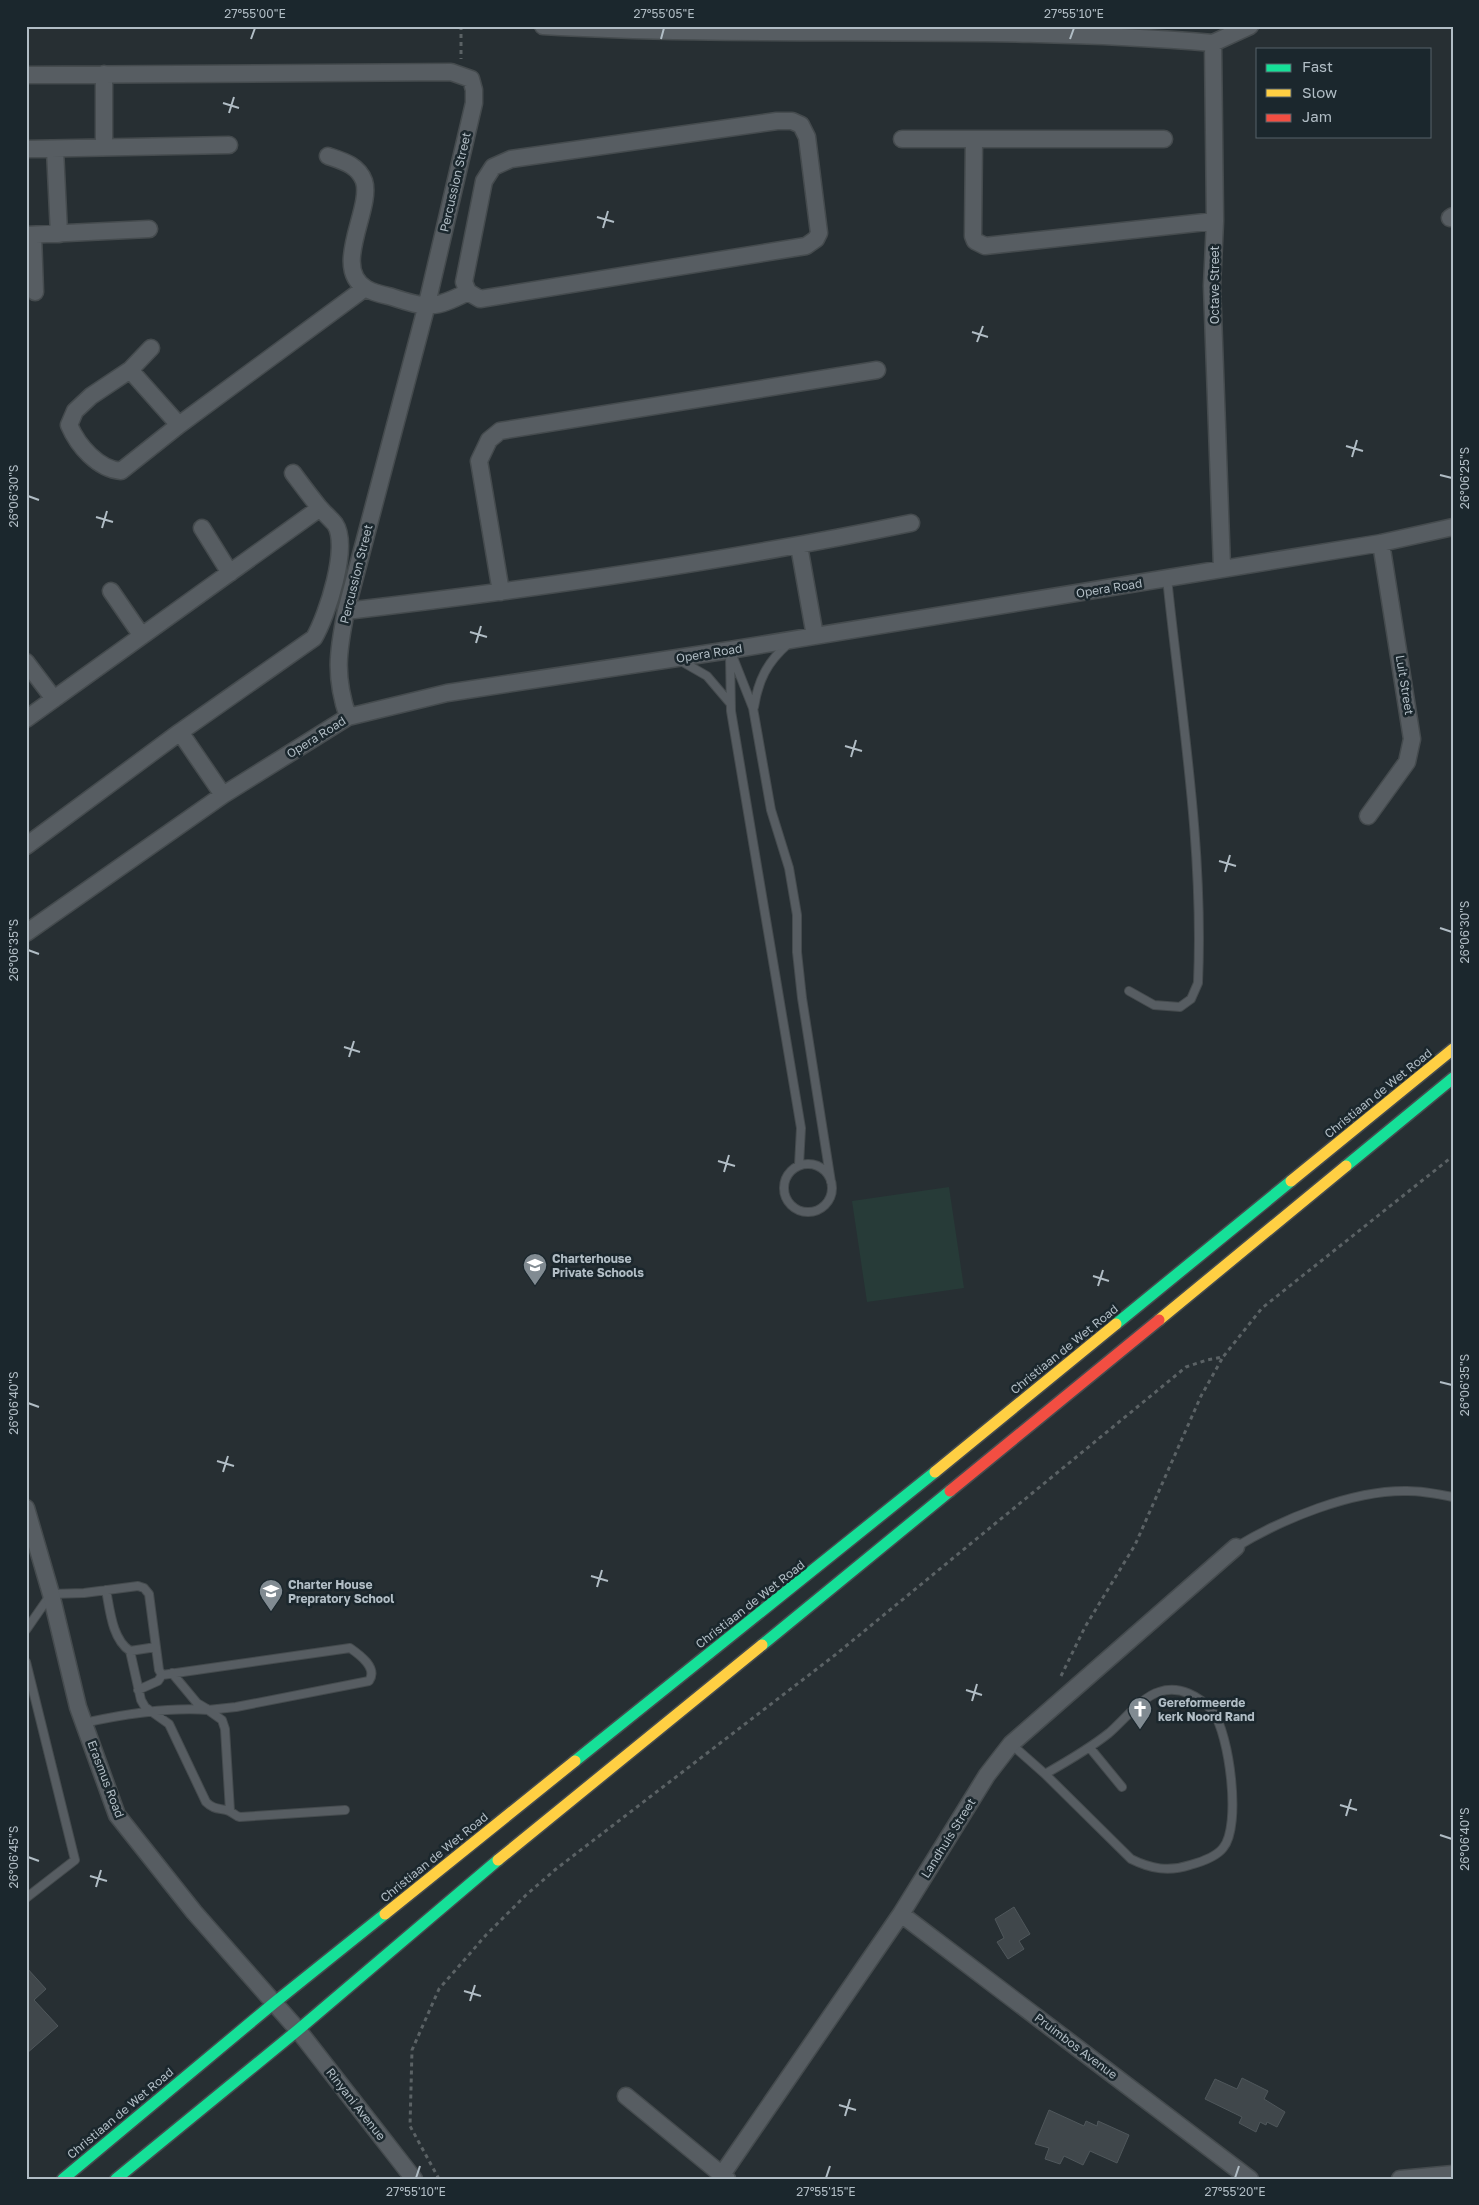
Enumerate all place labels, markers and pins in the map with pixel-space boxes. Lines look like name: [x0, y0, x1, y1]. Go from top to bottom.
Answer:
place label: Charterhouse Private Schools: [552, 1251, 644, 1280]
school or university icon: Charterhouse Private Schools: [522, 1252, 548, 1286]
place label: Charter House Prepratory School: [288, 1577, 394, 1606]
school or university icon: Charter House Prepratory School: [258, 1578, 284, 1612]
place label: Gereformeerde kerk Noord Rand: [1158, 1695, 1255, 1724]
church icon: Gereformeerde kerk Noord Rand: [1127, 1696, 1153, 1730]

